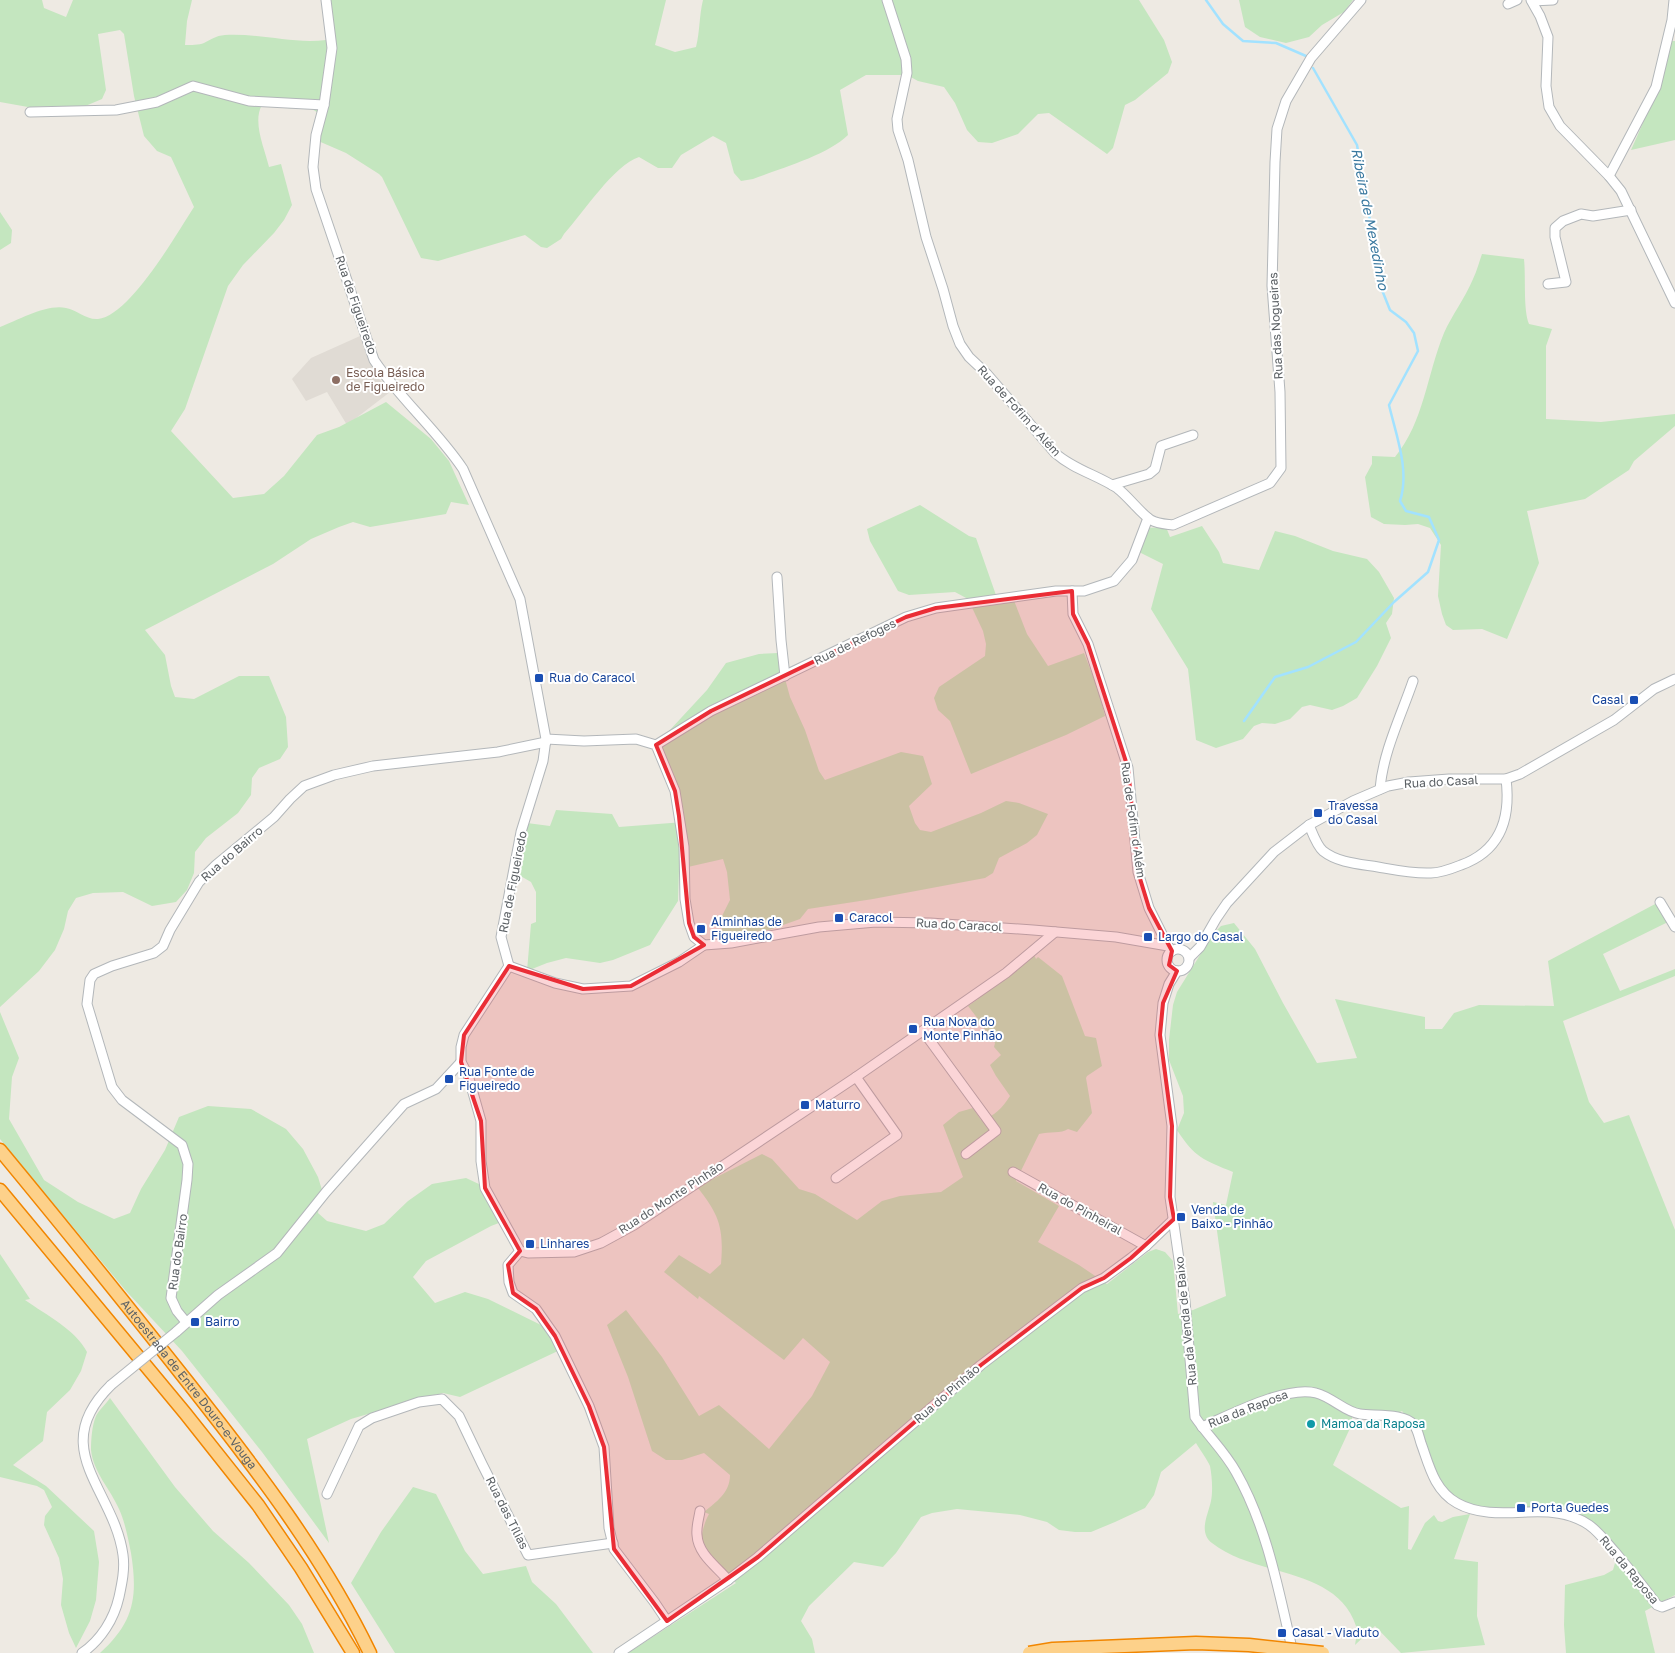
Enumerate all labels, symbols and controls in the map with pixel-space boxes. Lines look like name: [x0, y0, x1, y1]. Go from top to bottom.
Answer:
water label: Ribeira de Mexedinho: [1348, 147, 1393, 293]
street label: Rua de Figueiredo: [333, 253, 380, 356]
street label: Rua das Nogueiras: [1265, 272, 1286, 380]
street label: Rua de Fofim d´Além: [975, 362, 1064, 459]
place label: Escola Básica de Figueiredo: [346, 365, 425, 394]
marker: Escola Básica de Figueiredo: [330, 374, 342, 386]
street label: Rua de Refoges: [811, 615, 898, 668]
place label: Rua do Caracol: [549, 670, 636, 685]
marker: Rua do Caracol: [533, 672, 545, 684]
place label: Casal: [1592, 692, 1624, 707]
marker: Casal: [1628, 694, 1640, 706]
street label: Rua de Fofim d´Além: [1118, 761, 1149, 879]
street label: Rua do Casal: [1403, 772, 1479, 791]
place label: Travessa do Casal: [1328, 798, 1378, 827]
marker: Travessa do Casal: [1312, 807, 1324, 819]
street label: Rua do Bairro: [198, 823, 266, 885]
street label: Rua de Figueiredo: [495, 830, 530, 934]
place label: Caracol: [849, 910, 893, 925]
marker: Caracol: [833, 912, 845, 924]
place label: Alminhas de Figueiredo: [711, 914, 782, 943]
street label: Rua do Caracol: [915, 915, 1003, 934]
marker: Alminhas de Figueiredo: [695, 923, 707, 935]
place label: Largo do Casal: [1158, 929, 1244, 944]
marker: Largo do Casal: [1142, 931, 1154, 943]
place label: Rua Nova do Monte Pinhão: [923, 1014, 1002, 1043]
marker: Rua Nova do Monte Pinhão: [907, 1023, 919, 1035]
place label: Rua Fonte de Figueiredo: [459, 1064, 535, 1093]
marker: Rua Fonte de Figueiredo: [443, 1073, 455, 1085]
place label: Maturro: [815, 1097, 860, 1112]
marker: Maturro: [799, 1099, 811, 1111]
street label: Rua do Monte Pinhão: [616, 1158, 726, 1237]
street label: Rua do Pinheiral: [1036, 1179, 1125, 1238]
place label: Venda de Baixo - Pinhão: [1191, 1202, 1273, 1231]
marker: Venda de Baixo - Pinhão: [1175, 1211, 1187, 1223]
street label: Rua do Bairro: [165, 1213, 190, 1291]
place label: Linhares: [540, 1236, 589, 1251]
marker: Linhares: [524, 1238, 536, 1250]
street label: Rua da Venda de Baixo: [1171, 1256, 1200, 1386]
street label: Autoestrada de Entre Douro-e-Vouga: [118, 1296, 260, 1472]
place label: Bairro: [205, 1314, 239, 1329]
marker: Bairro: [189, 1316, 201, 1328]
street label: Rua do Pinhão: [911, 1361, 983, 1426]
street label: Rua da Raposa: [1206, 1386, 1290, 1431]
place label: Mamoa da Raposa: [1321, 1416, 1425, 1431]
marker: Mamoa da Raposa: [1305, 1418, 1317, 1430]
street label: Rua das Tílias: [483, 1474, 532, 1552]
place label: Porta Guedes: [1531, 1500, 1609, 1515]
marker: Porta Guedes: [1515, 1502, 1527, 1514]
street label: Rua da Raposa: [1596, 1532, 1662, 1607]
place label: Casal - Viaduto: [1292, 1625, 1379, 1640]
marker: Casal - Viaduto: [1276, 1627, 1288, 1639]

